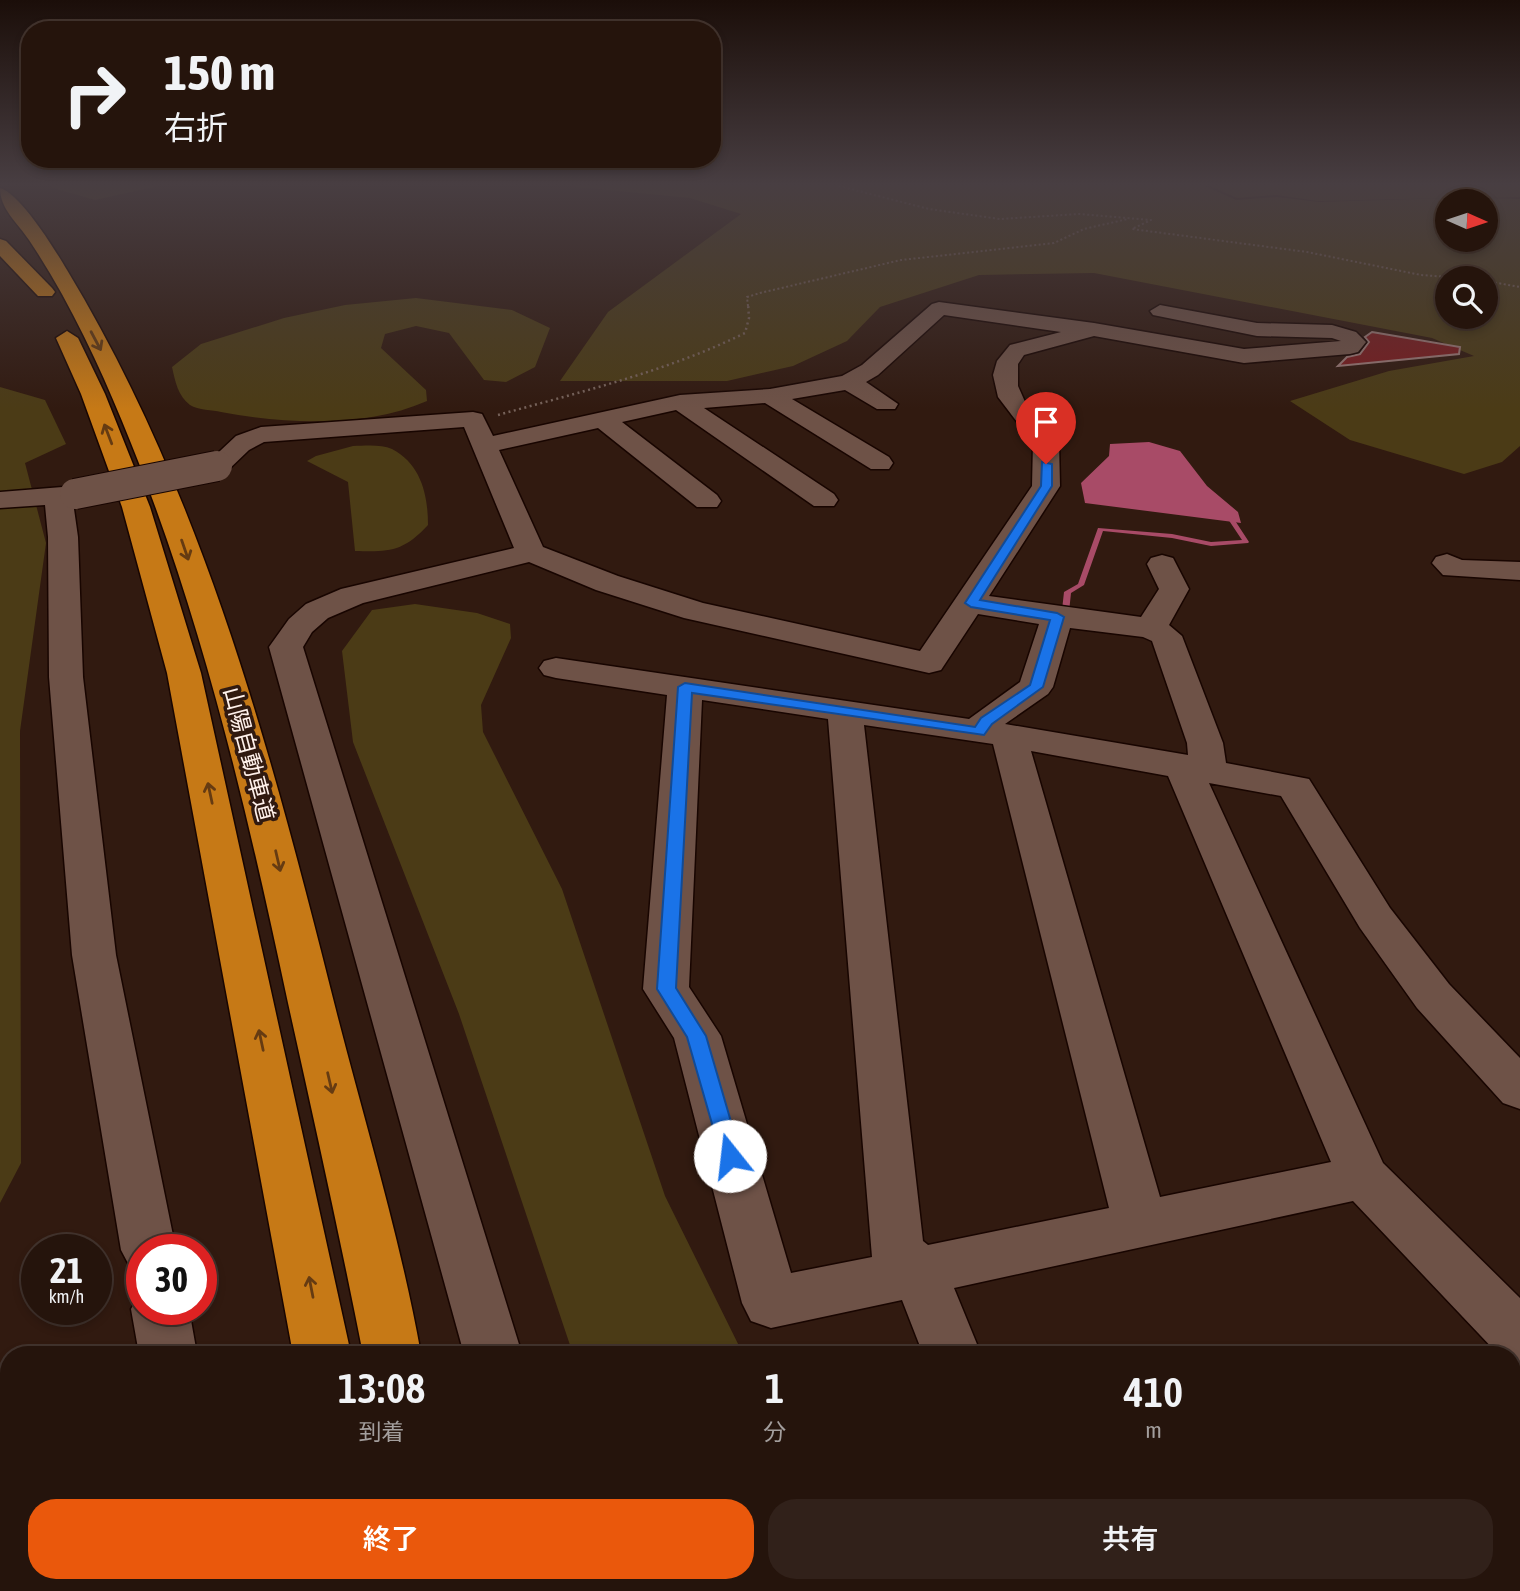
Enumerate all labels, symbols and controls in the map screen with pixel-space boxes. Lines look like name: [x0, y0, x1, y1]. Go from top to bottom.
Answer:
text: 150 m: [164, 44, 275, 100]
icon: right: [49, 49, 140, 140]
text: 右折: [164, 109, 228, 146]
north arrow: [1435, 189, 1498, 252]
map controls: [1435, 189, 1498, 329]
button: search: [1435, 266, 1498, 329]
one-way arrow: [89, 330, 103, 351]
pin: [1016, 392, 1076, 464]
icon: arrive: [1027, 403, 1065, 441]
one-way arrow: [101, 423, 113, 445]
one-way arrow: [180, 538, 192, 560]
street label: 山陽自動車道: [219, 684, 279, 824]
one-way arrow: [202, 783, 215, 805]
one-way arrow: [272, 850, 285, 872]
one-way arrow: [253, 1029, 267, 1052]
one-way arrow: [324, 1071, 338, 1094]
position arrow: [693, 1119, 767, 1193]
speed limit sign: 30: [126, 1234, 217, 1325]
text: 21: [50, 1250, 83, 1290]
one-way arrow: [304, 1276, 317, 1299]
text: km/h: [49, 1286, 84, 1307]
text: 13:08: [338, 1364, 425, 1412]
text: 1: [765, 1364, 784, 1412]
text: 410: [1124, 1368, 1183, 1416]
text: m: [1145, 1417, 1162, 1443]
text: 到着: [359, 1419, 405, 1445]
text: 分: [763, 1419, 786, 1445]
button: 終了: [28, 1499, 754, 1579]
button: 共有: [768, 1499, 1493, 1579]

